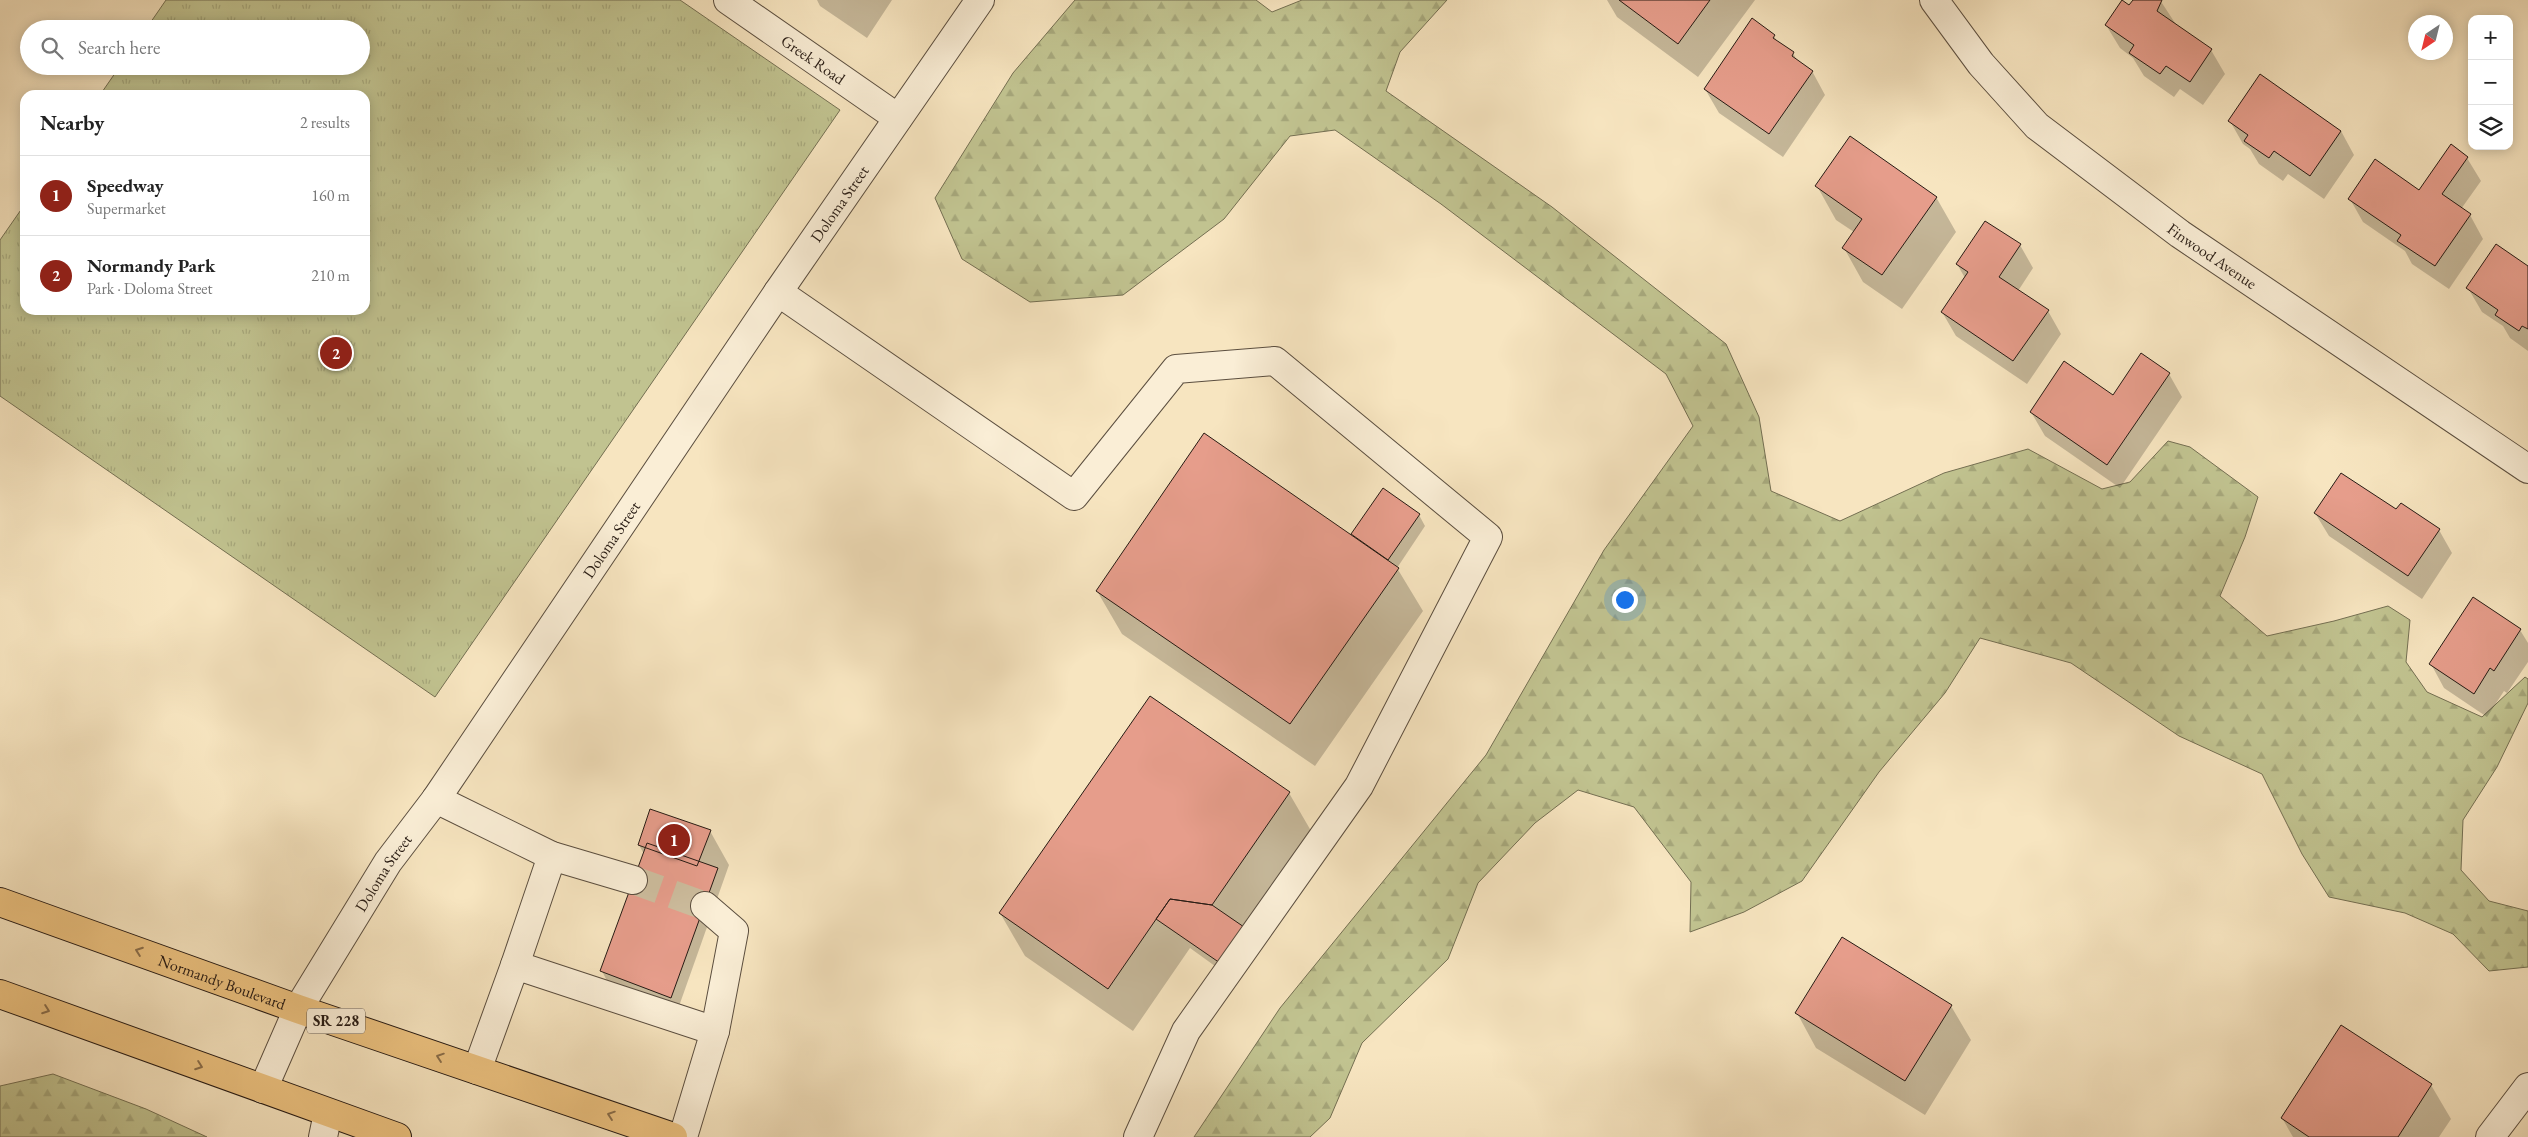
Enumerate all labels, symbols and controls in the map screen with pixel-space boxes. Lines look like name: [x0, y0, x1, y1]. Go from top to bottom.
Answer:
north arrow: [2408, 15, 2453, 60]
map controls: [2468, 15, 2513, 150]
button: +: [2468, 15, 2513, 60]
search box: [20, 20, 370, 75]
street label: Greek Road: [777, 30, 850, 90]
icon: search: [38, 34, 66, 62]
text: Search here: [78, 35, 160, 60]
button: −: [2468, 60, 2513, 105]
button: layers: [2468, 105, 2513, 150]
text: Nearby: [40, 109, 104, 136]
text: 2 results: [300, 112, 350, 133]
street label: Doloma Street: [806, 161, 873, 246]
text: Speedway: [87, 173, 164, 198]
text: 1: [52, 185, 60, 206]
text: 160 m: [311, 185, 350, 206]
text: Supermarket: [87, 198, 166, 219]
street label: Finwood Avenue: [2163, 218, 2261, 294]
text: Normandy Park: [87, 253, 215, 278]
text: 2: [52, 265, 60, 286]
text: 210 m: [311, 265, 350, 286]
text: Park · Doloma Street: [87, 278, 213, 299]
pin: 2: [320, 334, 352, 372]
street label: Doloma Street: [578, 497, 645, 582]
your location: [1612, 587, 1638, 613]
pin: 1: [658, 821, 690, 859]
street label: Doloma Street: [350, 830, 417, 916]
one-way arrow: [135, 947, 143, 957]
street label: Normandy Boulevard: [155, 950, 289, 1015]
one-way arrow: [41, 1004, 50, 1014]
road number: SR 228: [307, 1008, 365, 1034]
one-way arrow: [436, 1053, 445, 1063]
one-way arrow: [194, 1060, 202, 1070]
one-way arrow: [607, 1111, 615, 1121]

